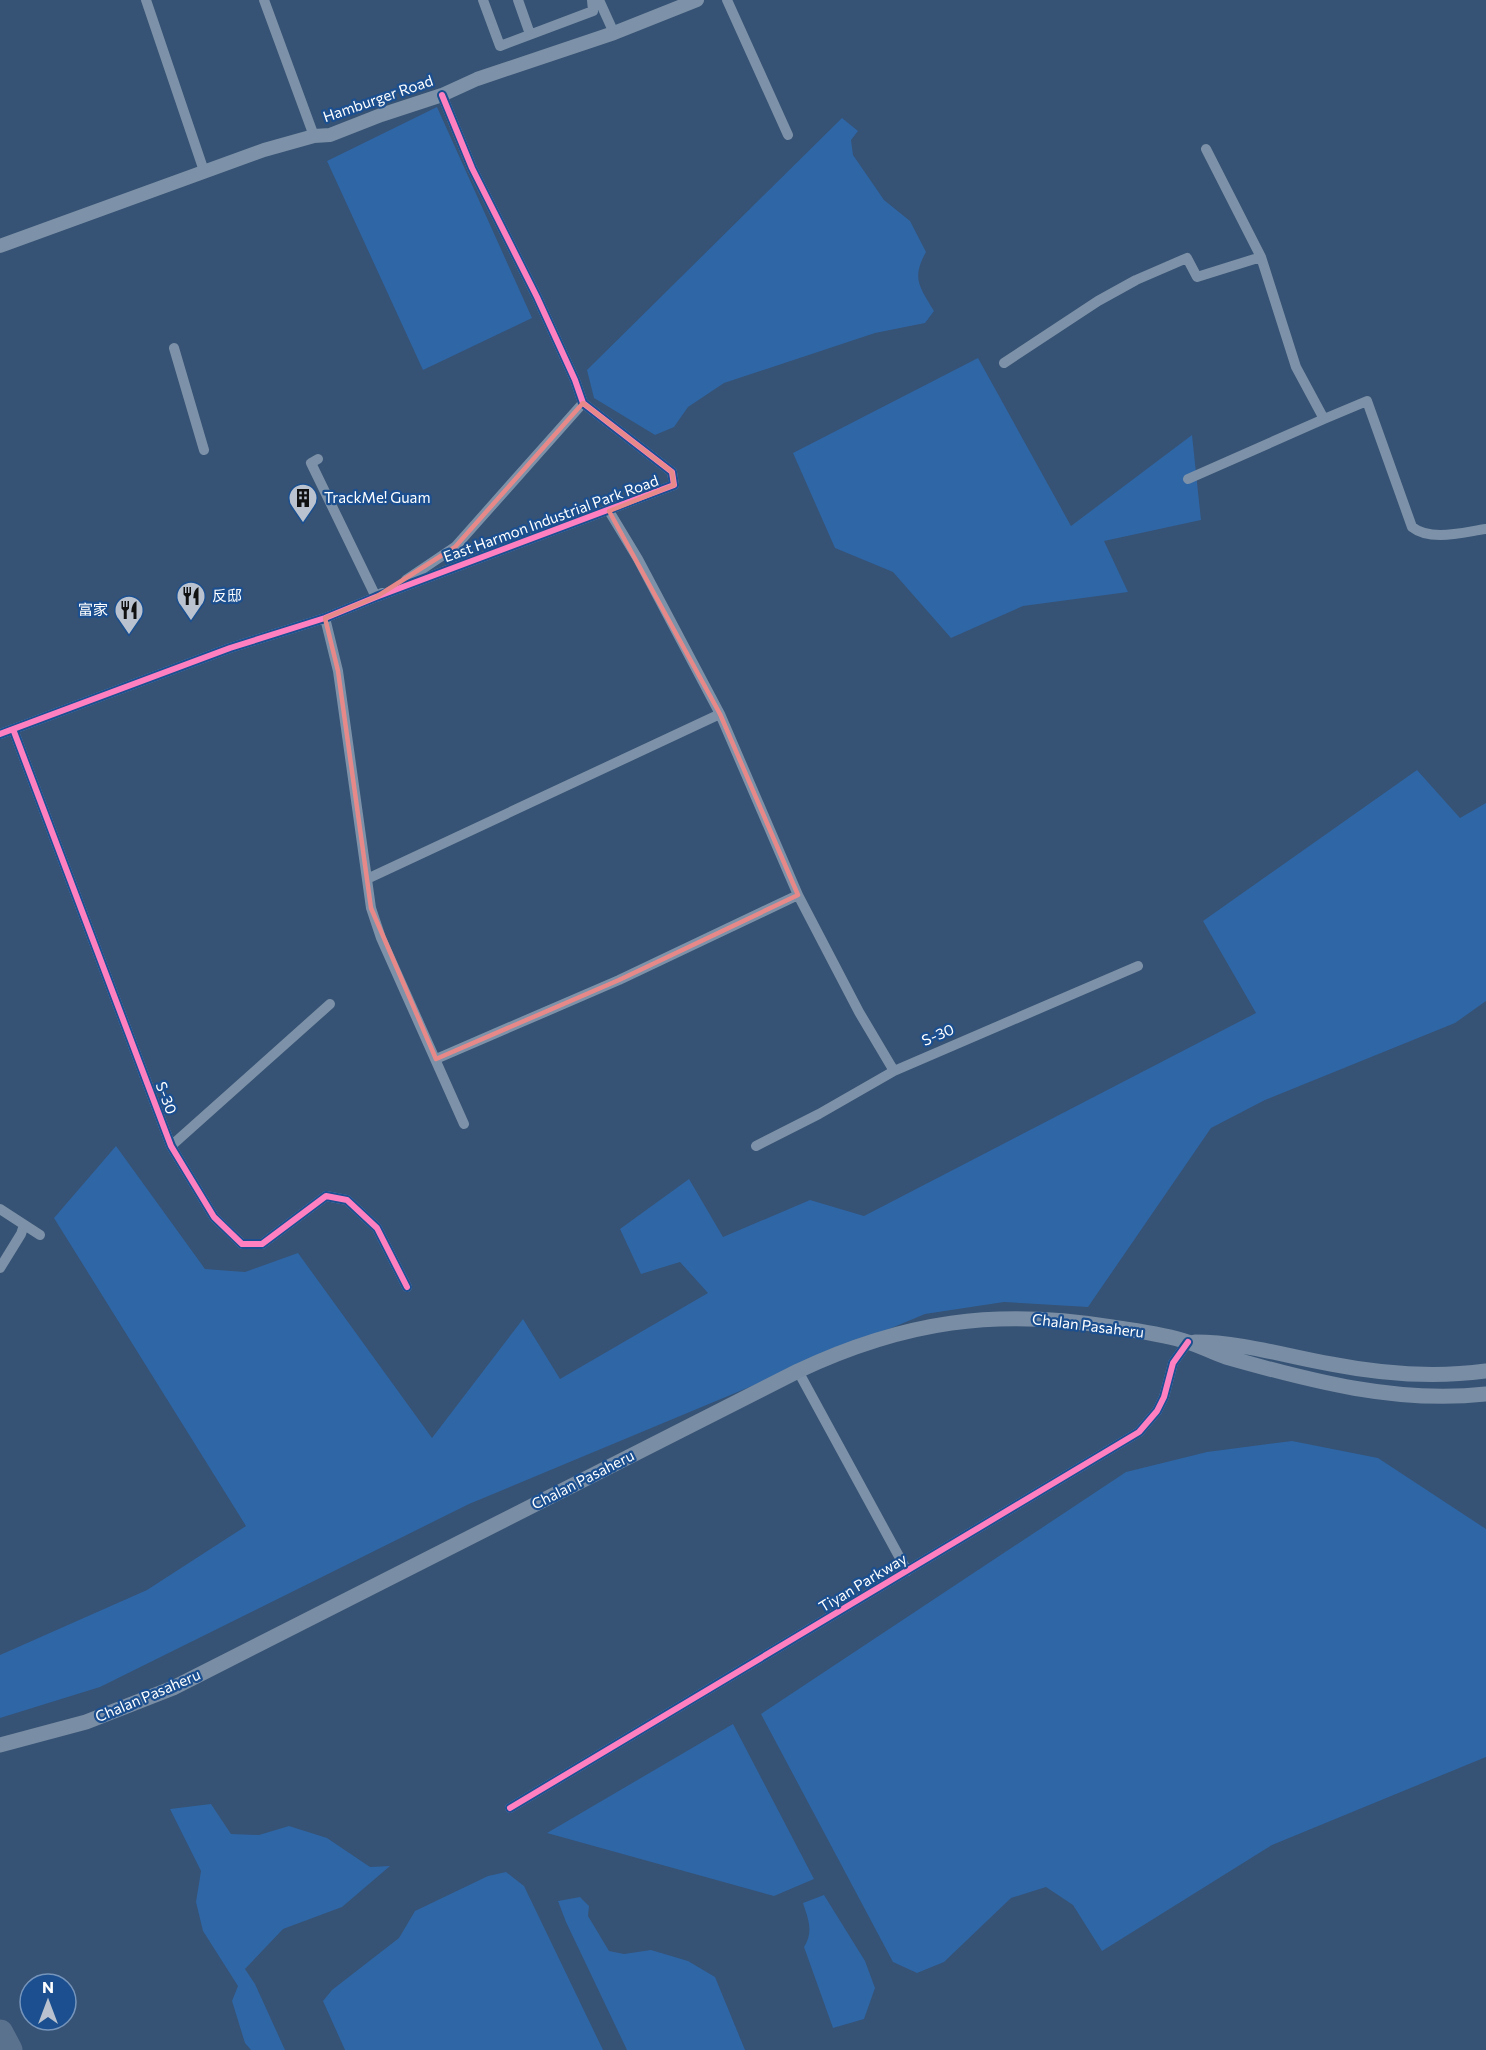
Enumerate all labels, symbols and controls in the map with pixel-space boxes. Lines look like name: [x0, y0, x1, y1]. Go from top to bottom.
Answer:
street label: Hamburger Road: [320, 71, 435, 125]
street label: East Harmon Industrial Park Road: [441, 471, 661, 565]
building icon: TrackMe! Guam: [287, 482, 319, 524]
place label: TrackMe! Guam: [324, 488, 431, 506]
restaurant icon: 反邸: [175, 580, 207, 622]
place label: 反邸: [212, 586, 242, 604]
restaurant icon: 富家: [113, 594, 145, 636]
place label: 富家: [78, 600, 108, 618]
street label: S-30: [919, 1019, 957, 1049]
street label: S-30: [153, 1079, 181, 1116]
street label: Chalan Pasaheru: [1031, 1309, 1145, 1341]
street label: Chalan Pasaheru: [528, 1446, 637, 1513]
street label: Tiyan Parkway: [815, 1549, 910, 1615]
street label: Chalan Pasaheru: [92, 1665, 203, 1725]
north arrow: [18, 1972, 78, 2032]
text: N: [42, 1977, 54, 1996]

